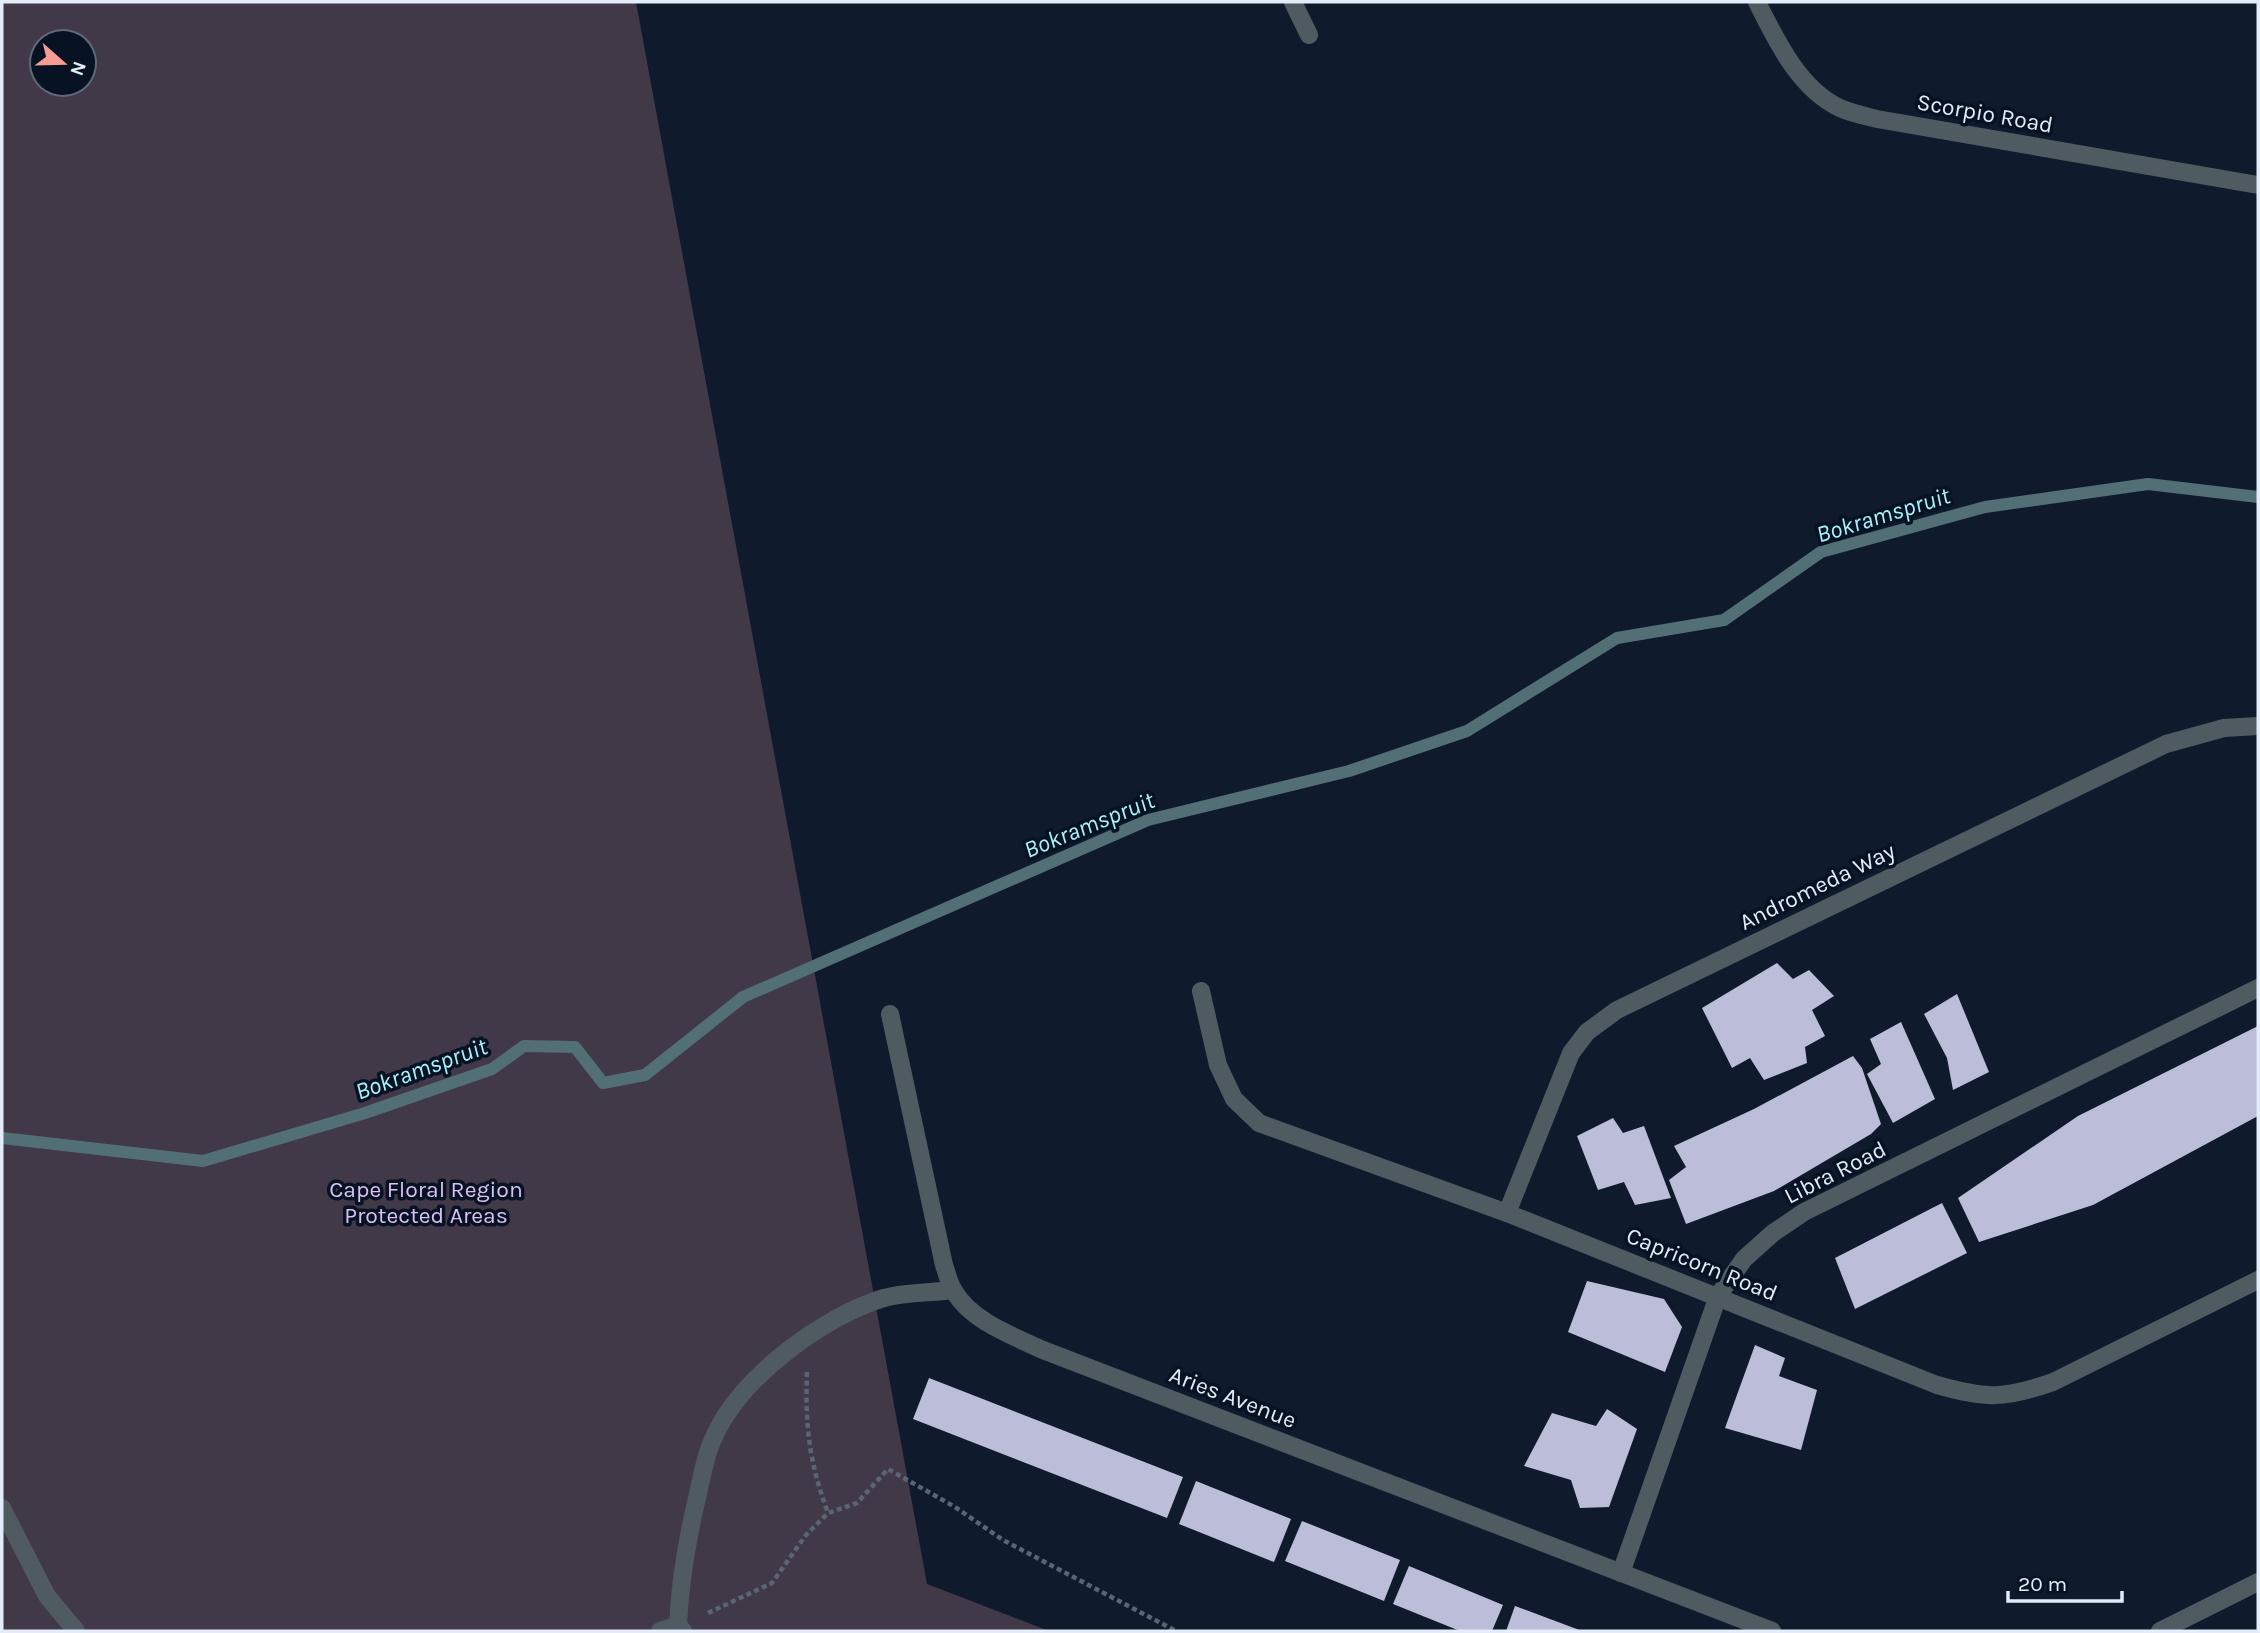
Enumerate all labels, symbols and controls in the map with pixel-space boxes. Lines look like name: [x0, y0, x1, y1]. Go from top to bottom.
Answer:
north arrow: [28, 28, 98, 98]
text: N: [65, 58, 91, 79]
street label: Scorpio Road: [1915, 88, 2055, 139]
water label: Bokramspruit: [1813, 481, 1954, 549]
water label: Bokramspruit: [1020, 786, 1159, 864]
street label: Andromeda Way: [1735, 837, 1900, 936]
water label: Bokramspruit: [351, 1032, 491, 1106]
street label: Libra Road: [1780, 1135, 1891, 1210]
park label: Cape Floral Region Protected Areas: [329, 1176, 523, 1229]
street label: Capricorn Road: [1622, 1222, 1781, 1307]
street label: Aries Avenue: [1166, 1361, 1300, 1434]
scale bar: [2008, 1560, 2122, 1604]
text: 20 m: [2018, 1572, 2067, 1596]

